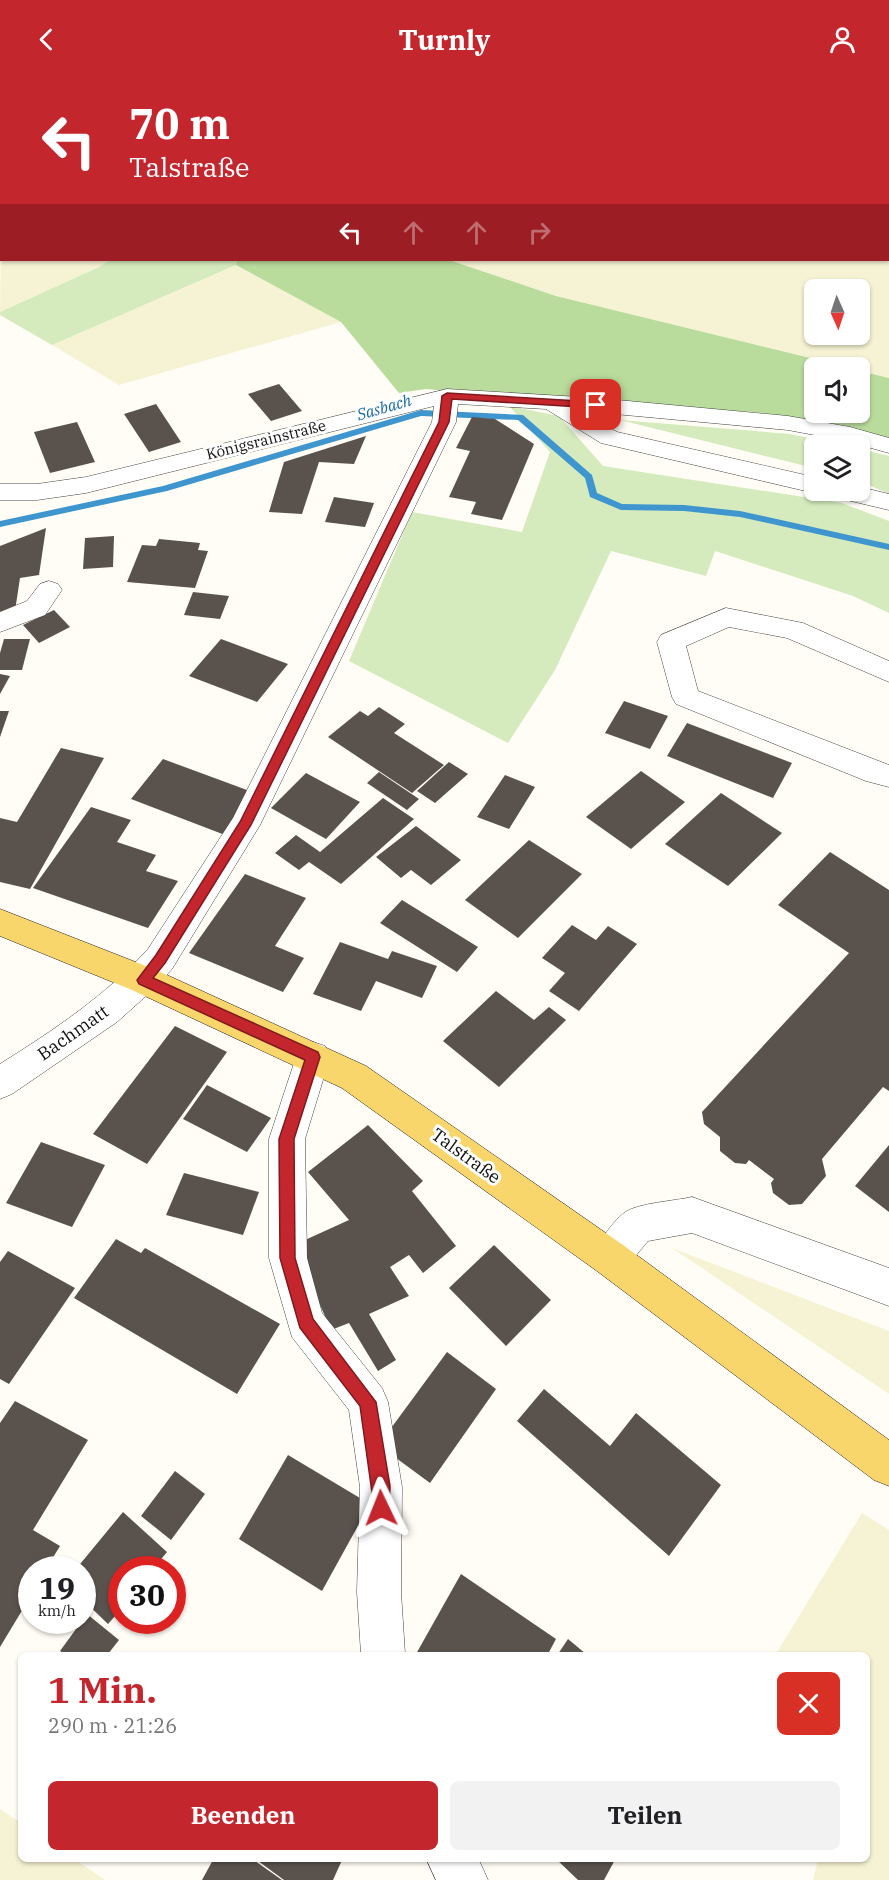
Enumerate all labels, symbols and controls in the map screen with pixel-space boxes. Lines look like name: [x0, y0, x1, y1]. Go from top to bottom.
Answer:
text: Turnly: [399, 22, 490, 57]
icon: back: [30, 23, 63, 56]
icon: person: [826, 23, 859, 56]
text: 70 m: [129, 96, 230, 151]
icon: left: [30, 102, 108, 180]
text: Talstraße: [129, 149, 249, 184]
icon: left: [334, 216, 367, 249]
icon: ahead: [397, 216, 430, 249]
icon: ahead: [460, 216, 493, 249]
icon: right: [523, 216, 556, 249]
north arrow: [804, 279, 870, 345]
map controls: [804, 279, 870, 501]
button: sound: [804, 357, 870, 423]
pin: [570, 379, 621, 430]
icon: arrive: [579, 388, 612, 421]
water label: Sasbach: [353, 390, 414, 425]
street label: Königsrainstraße: [204, 415, 328, 464]
button: layers: [804, 435, 870, 501]
street label: Bachmatt: [33, 1000, 113, 1065]
street label: Talstraße: [427, 1123, 506, 1188]
position arrow: [349, 1476, 413, 1540]
speed limit sign: 30: [108, 1556, 186, 1634]
text: 19: [39, 1568, 75, 1607]
text: km/h: [38, 1601, 76, 1620]
text: 1 Min.: [48, 1666, 157, 1713]
button: close: [777, 1672, 840, 1735]
text: 290 m · 21:26: [48, 1712, 177, 1739]
button: Beenden: [48, 1781, 438, 1850]
button: Teilen: [450, 1781, 840, 1850]

